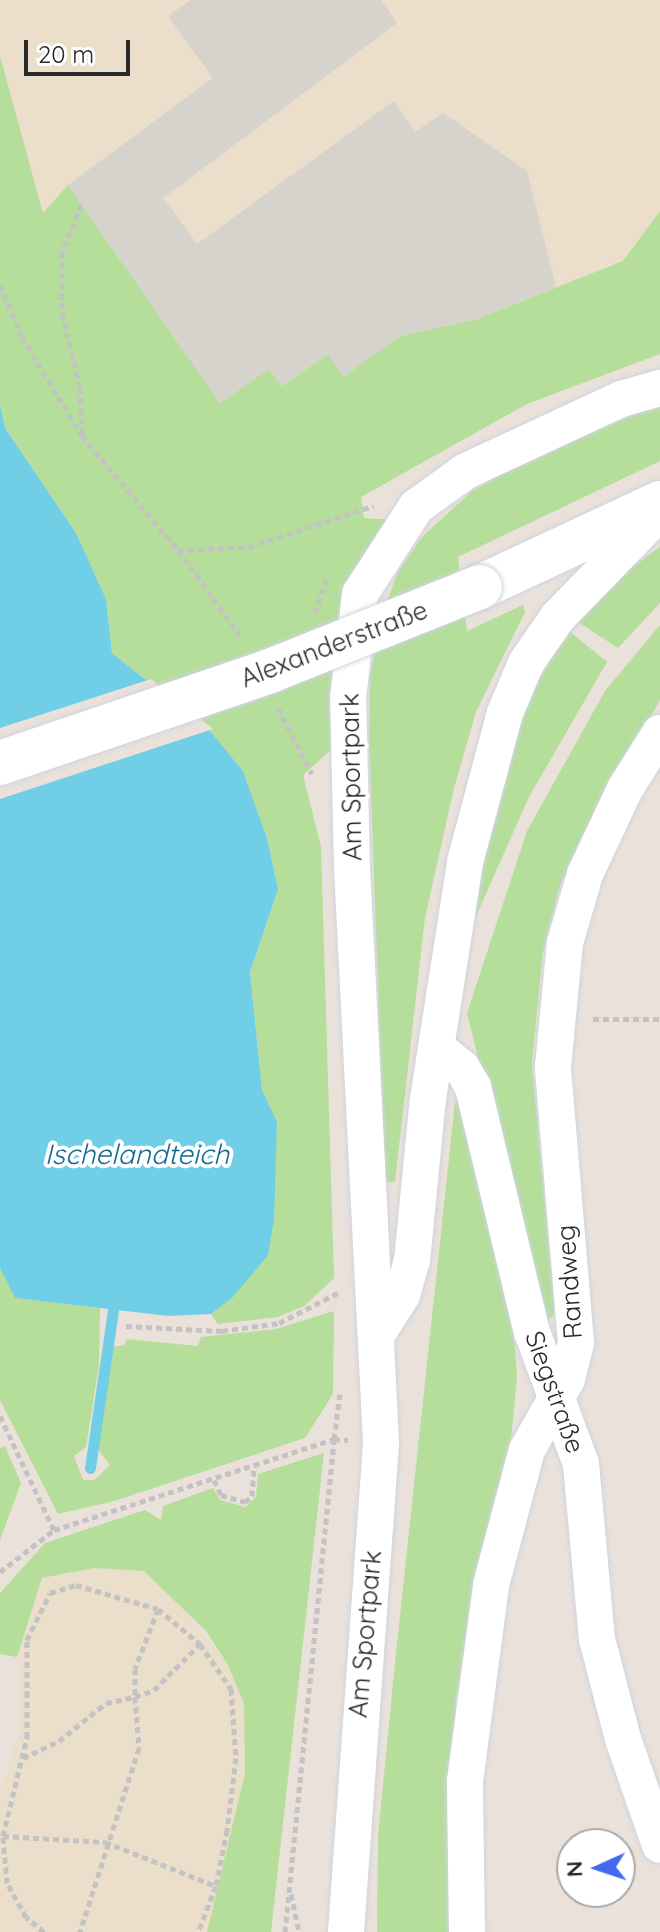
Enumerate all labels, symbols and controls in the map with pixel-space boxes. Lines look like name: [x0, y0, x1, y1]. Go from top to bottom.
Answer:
scale bar: [28, 24, 134, 74]
text: 20 m: [38, 39, 94, 69]
street label: Alexanderstraße: [236, 594, 432, 694]
street label: Am Sportpark: [334, 693, 368, 861]
water label: Ischelandteich: [45, 1137, 229, 1171]
street label: Randweg: [549, 1224, 589, 1340]
street label: Siegstraße: [519, 1327, 591, 1457]
street label: Am Sportpark: [342, 1549, 388, 1719]
north arrow: [556, 1828, 636, 1908]
text: N: [560, 1860, 588, 1878]

